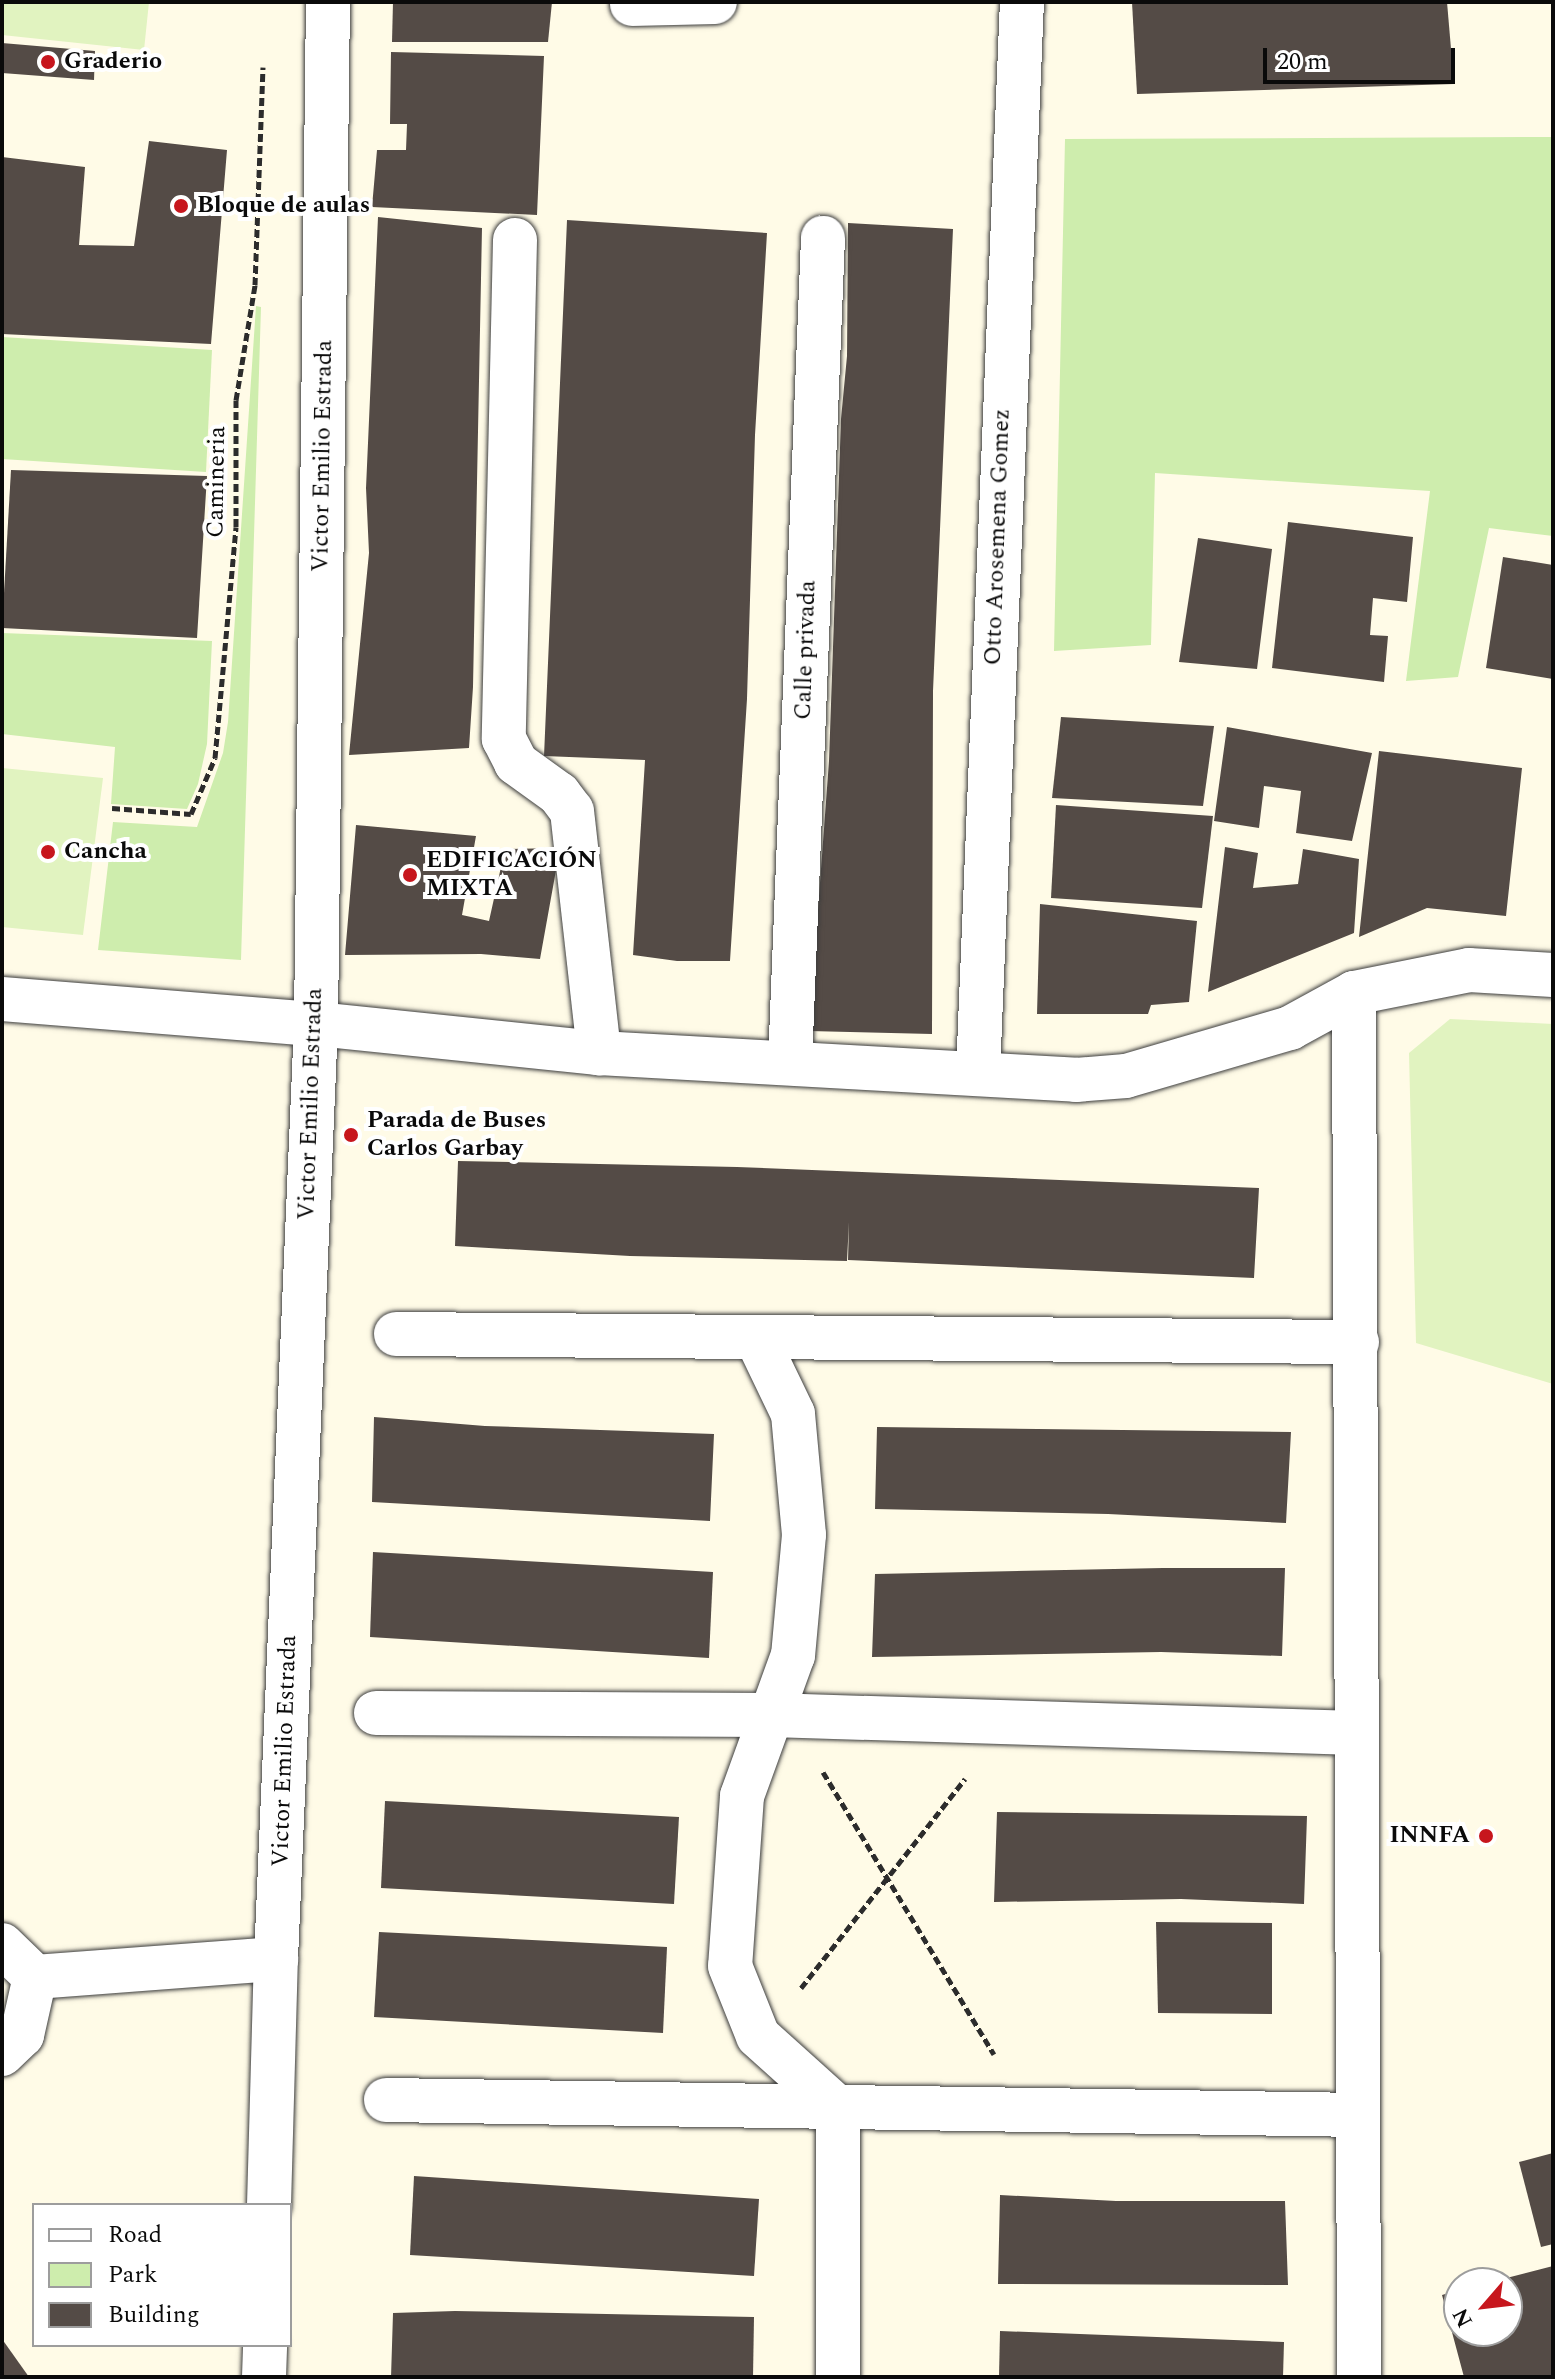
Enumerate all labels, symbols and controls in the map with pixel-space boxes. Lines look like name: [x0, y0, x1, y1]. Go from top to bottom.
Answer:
scale bar: [1267, 32, 1459, 82]
text: 20 m: [1277, 44, 1328, 80]
place label: Graderio: [64, 48, 162, 76]
marker: Graderio: [39, 53, 57, 71]
place label: Bloque de aulas: [197, 192, 370, 220]
marker: Bloque de aulas: [172, 197, 190, 215]
street label: Victor Emilio Estrada: [307, 340, 339, 572]
street label: Otto Arosemena Gomez: [979, 408, 1017, 666]
street label: Camineria: [202, 426, 232, 538]
street label: Calle privada: [789, 580, 823, 720]
place label: Cancha: [64, 838, 147, 866]
marker: Cancha: [39, 843, 57, 861]
place label: EDIFICACIÓN MIXTA: [426, 847, 597, 903]
marker: EDIFICACIÓN MIXTA: [401, 866, 419, 884]
street label: Victor Emilio Estrada: [293, 988, 329, 1220]
place label: Parada de Buses Carlos Garbay: [367, 1107, 546, 1163]
marker: Parada de Buses Carlos Garbay: [342, 1126, 360, 1144]
street label: Victor Emilio Estrada: [267, 1635, 303, 1867]
place label: INNFA: [1389, 1822, 1470, 1850]
marker: INNFA: [1477, 1827, 1495, 1845]
legend: [32, 2203, 292, 2347]
text: Road: [108, 2217, 162, 2253]
text: Park: [108, 2257, 158, 2293]
north arrow: [1443, 2267, 1523, 2347]
text: Building: [108, 2297, 200, 2333]
text: N: [1444, 2302, 1482, 2333]

